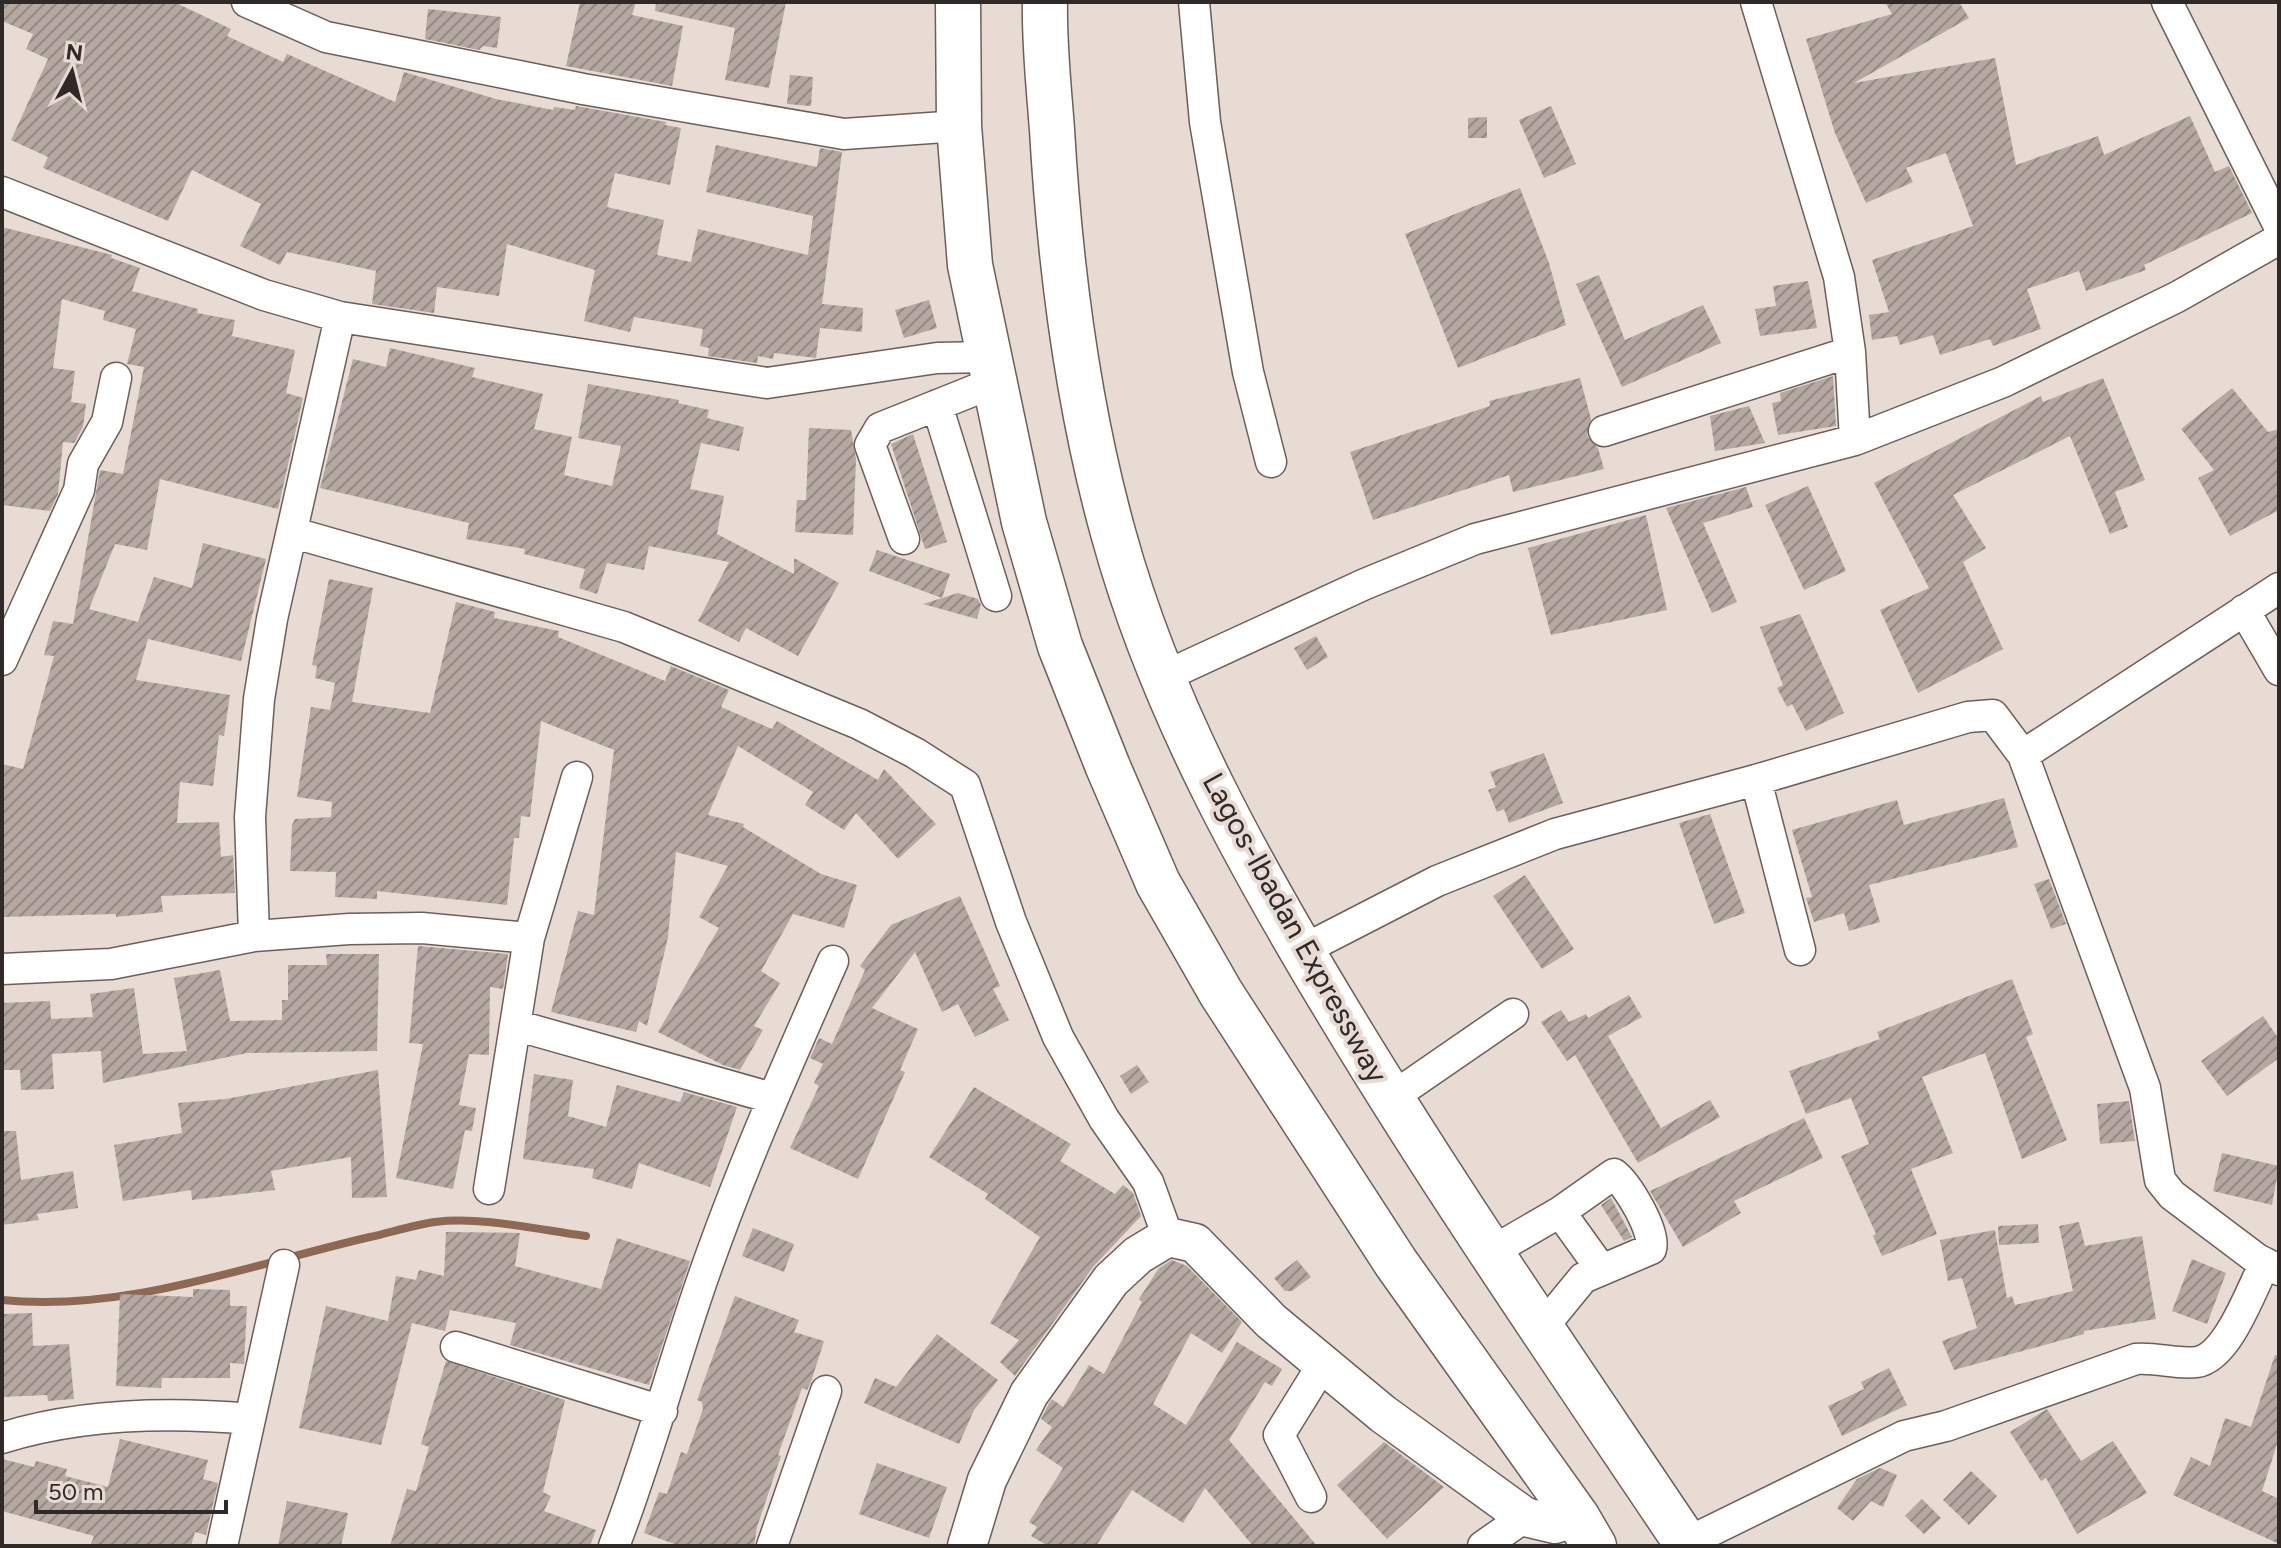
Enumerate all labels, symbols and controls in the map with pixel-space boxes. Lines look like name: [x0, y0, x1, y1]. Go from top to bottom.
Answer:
north arrow: [32, 32, 112, 112]
text: N: [64, 38, 84, 67]
street label: Lagos-Ibadan Expressway: [1195, 766, 1396, 1089]
scale bar: [36, 1464, 226, 1514]
text: 50 m: [48, 1477, 104, 1506]

